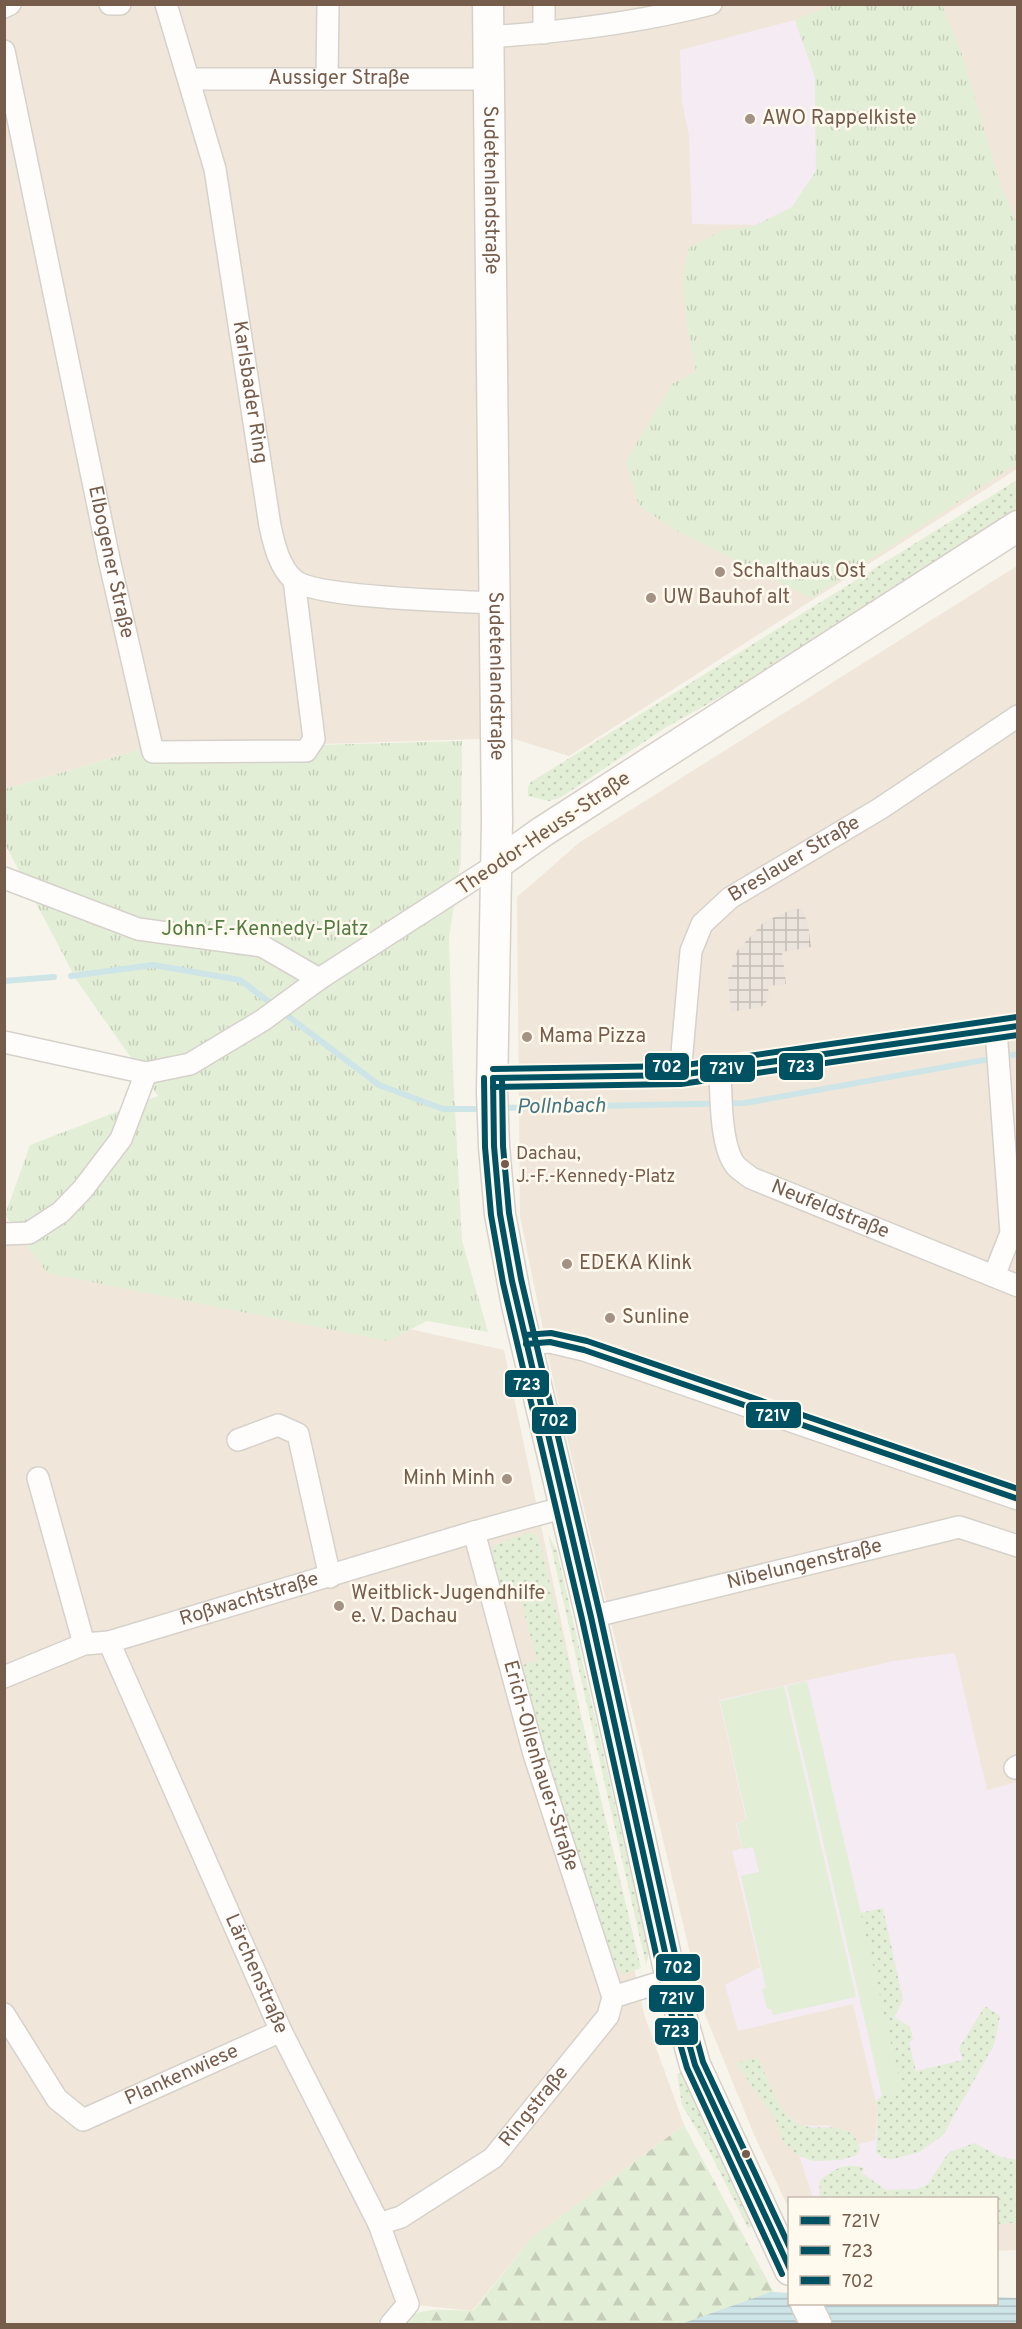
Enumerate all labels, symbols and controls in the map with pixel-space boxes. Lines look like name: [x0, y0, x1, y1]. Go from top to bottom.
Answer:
street label: Aussiger Straße: [268, 66, 410, 92]
street label: Sudetenlandstraße: [476, 105, 504, 275]
place label: AWO Rappelkiste: [762, 106, 916, 132]
marker: AWO Rappelkiste: [743, 112, 757, 126]
street label: Karlsbader Ring: [226, 319, 273, 466]
street label: Elbogener Straße: [81, 483, 140, 641]
place label: Schalthaus Ost: [732, 559, 866, 585]
marker: Schalthaus Ost: [713, 565, 727, 579]
place label: UW Bauhof alt: [663, 585, 790, 611]
street label: Sudetenlandstraße: [481, 591, 509, 761]
marker: UW Bauhof alt: [644, 591, 658, 605]
street label: Theodor-Heuss-Straße: [452, 766, 636, 902]
street label: Breslauer Straße: [724, 810, 865, 909]
park label: John-F.-Kennedy-Platz: [161, 917, 369, 943]
place label: Mama Pizza: [539, 1024, 646, 1050]
marker: Mama Pizza: [520, 1030, 534, 1044]
line badge: 702: [644, 1052, 690, 1081]
line badge: 723: [778, 1052, 824, 1081]
line badge: 721V: [699, 1054, 756, 1083]
text: 702: [653, 1058, 681, 1078]
text: 723: [787, 1058, 815, 1078]
text: 721V: [710, 1060, 745, 1080]
water label: Pollnbach: [516, 1093, 606, 1121]
place label: Dachau, J.-F.-Kennedy-Platz: [516, 1143, 675, 1189]
marker: Dachau, J.-F.-Kennedy-Platz: [499, 1158, 511, 1170]
street label: Neufeldstraße: [767, 1174, 893, 1246]
place label: EDEKA Klink: [579, 1251, 692, 1277]
marker: EDEKA Klink: [560, 1257, 574, 1271]
place label: Sunline: [622, 1305, 689, 1331]
marker: Sunline: [603, 1311, 617, 1325]
line badge: 723: [504, 1369, 550, 1398]
text: 723: [513, 1376, 541, 1396]
line badge: 721V: [745, 1401, 802, 1429]
line badge: 702: [531, 1406, 577, 1435]
text: 721V: [756, 1407, 791, 1427]
text: 702: [540, 1412, 568, 1432]
place label: Minh Minh: [403, 1466, 495, 1492]
marker: Minh Minh: [500, 1472, 514, 1486]
street label: Nibelungenstraße: [724, 1533, 885, 1596]
street label: Roßwachtstraße: [176, 1567, 322, 1633]
place label: Weitblick-Jugendhilfe e. V. Dachau: [351, 1581, 545, 1630]
marker: Weitblick-Jugendhilfe e. V. Dachau: [332, 1599, 346, 1613]
street label: Erich-Ollenhauer-Straße: [496, 1658, 584, 1874]
street label: Lärchenstraße: [218, 1910, 294, 2038]
line badge: 702: [655, 1953, 701, 1982]
text: 702: [664, 1959, 692, 1979]
line badge: 721V: [648, 1984, 705, 2013]
text: 721V: [660, 1990, 695, 2010]
line badge: 723: [654, 2017, 699, 2046]
text: 723: [662, 2023, 690, 2043]
street label: Plankenwiese: [121, 2039, 243, 2112]
street label: Ringstraße: [494, 2061, 575, 2153]
unlabelled marker: [740, 2148, 752, 2160]
legend: [788, 2197, 998, 2305]
text: 721V: [842, 2211, 881, 2234]
text: 723: [842, 2241, 873, 2264]
text: 702: [842, 2271, 873, 2294]

